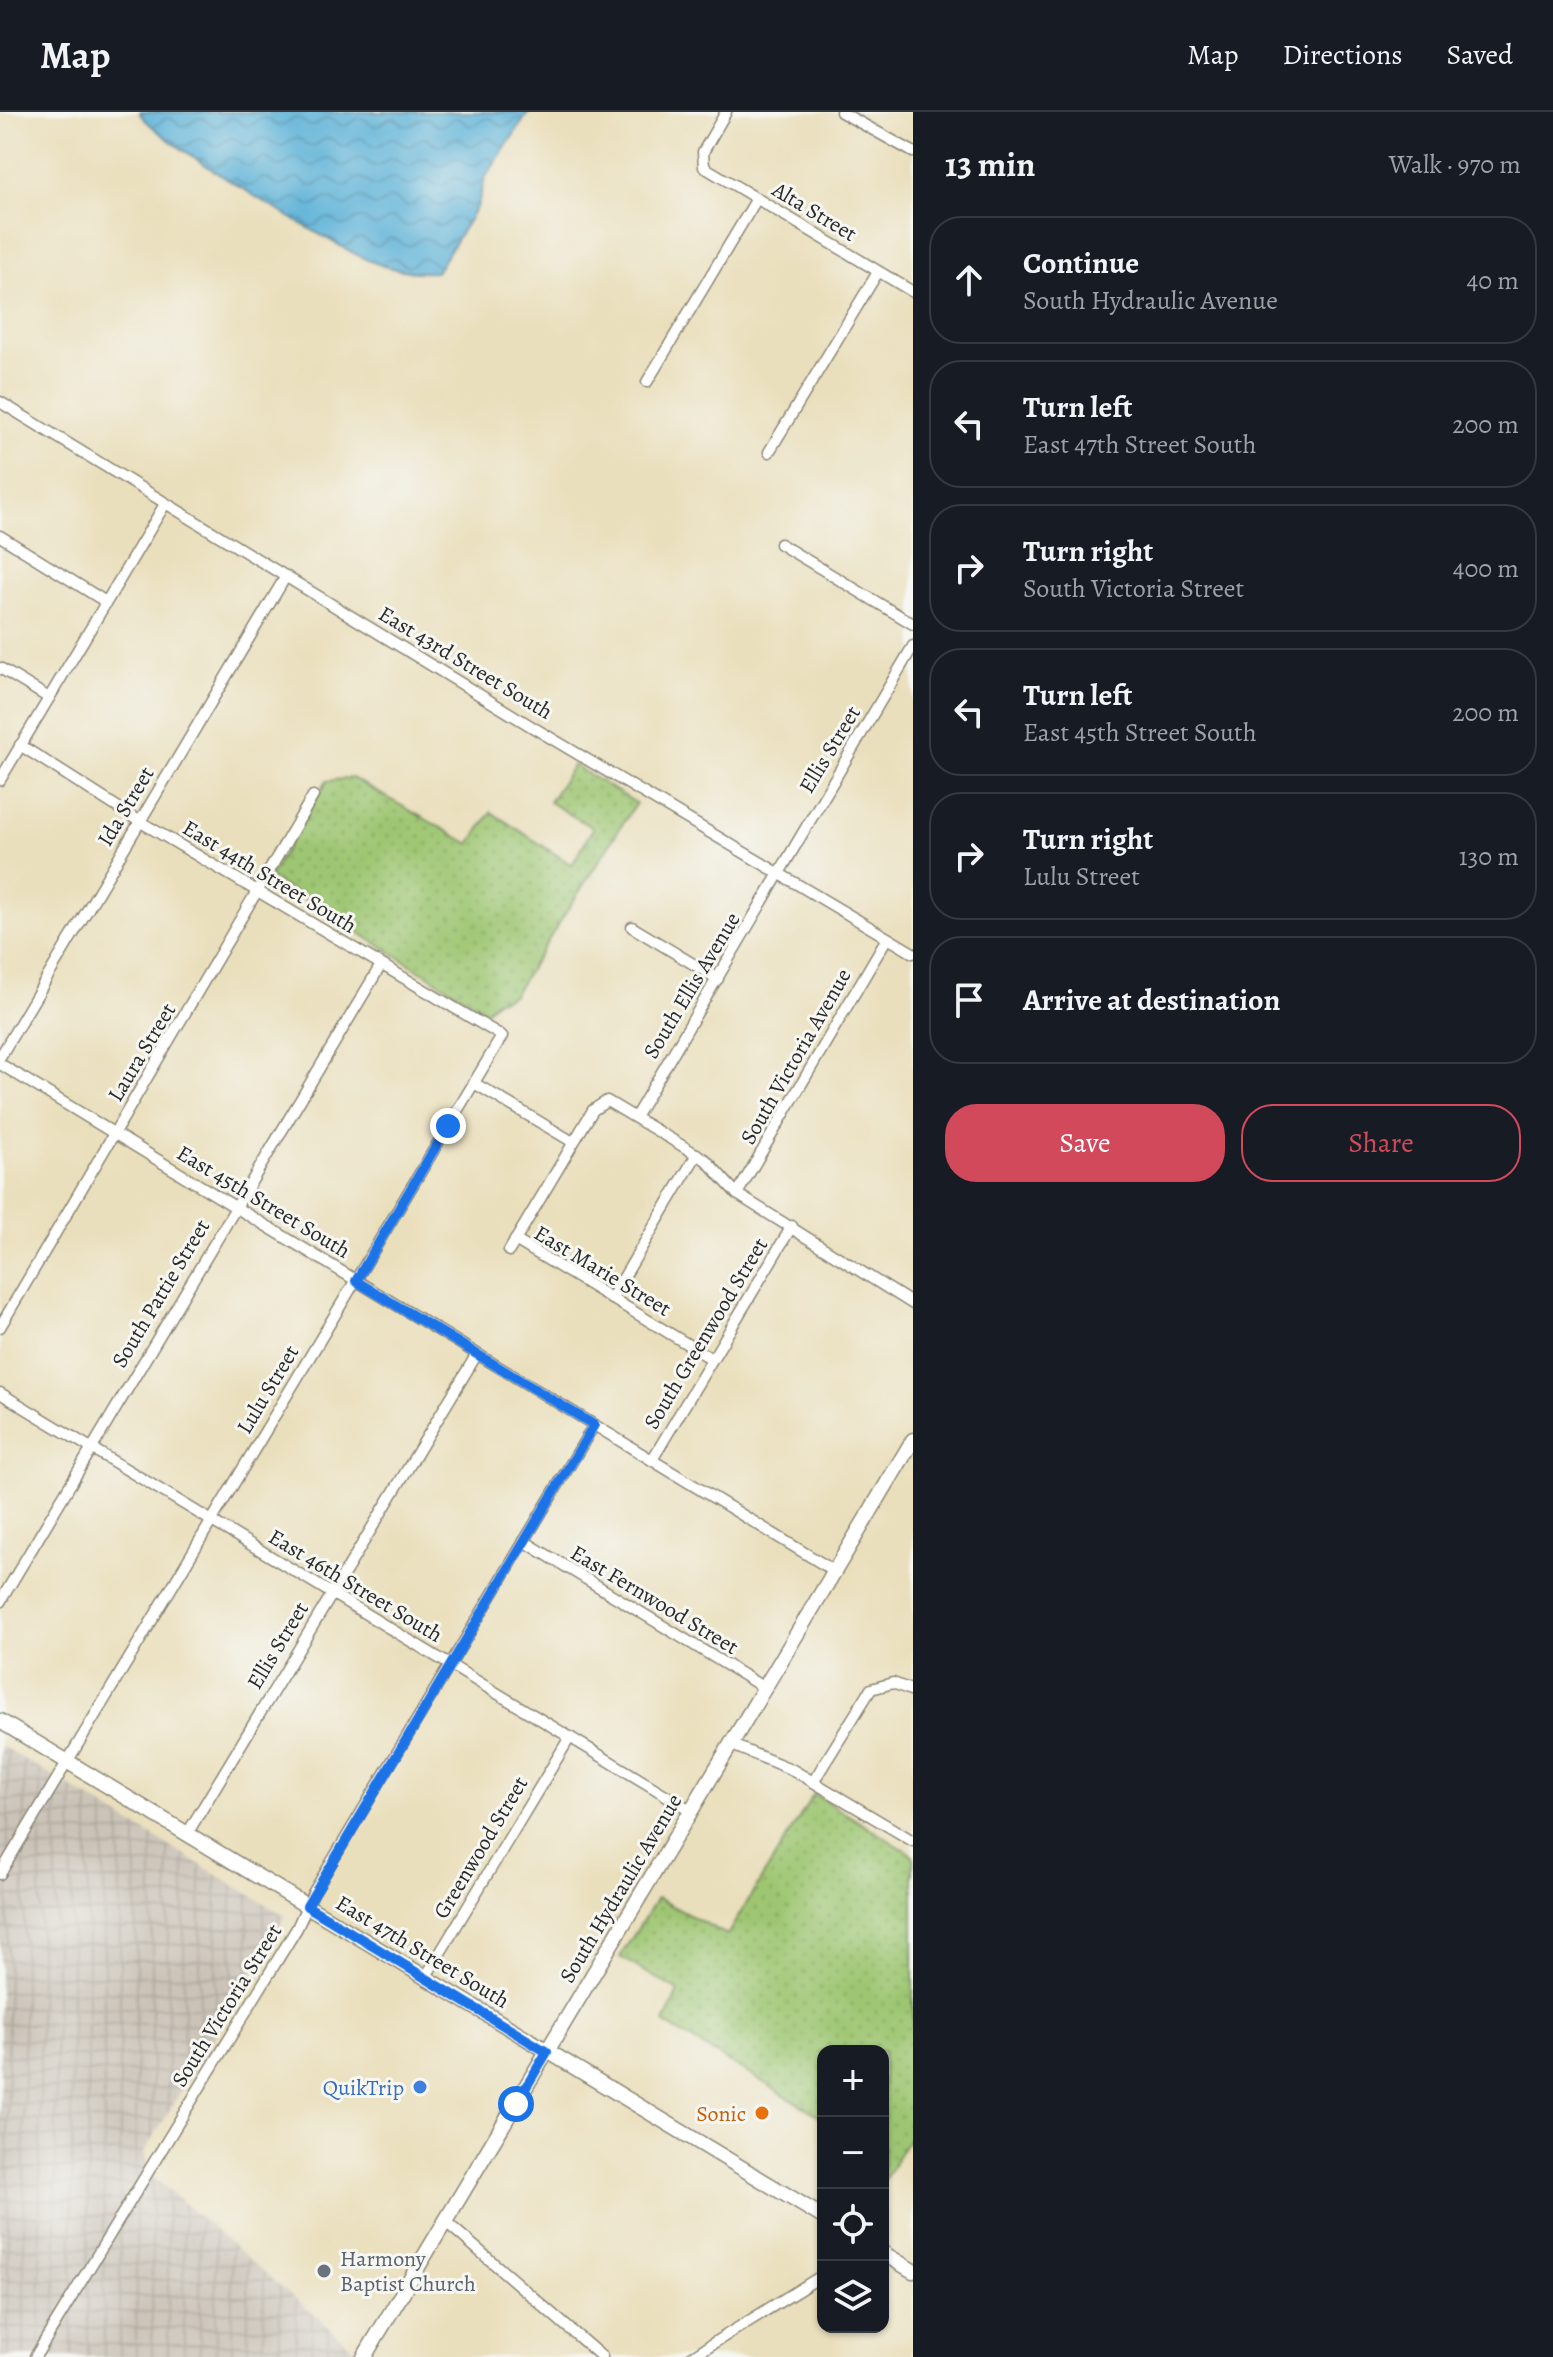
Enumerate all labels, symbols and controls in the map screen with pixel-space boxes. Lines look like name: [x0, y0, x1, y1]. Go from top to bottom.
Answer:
text: Map: [40, 29, 110, 81]
text: Map: [1187, 36, 1238, 74]
text: Directions: [1282, 36, 1403, 74]
text: Saved: [1447, 36, 1513, 74]
text: 13 min: [945, 141, 1035, 188]
text: Walk · 970 m: [1389, 147, 1521, 182]
street label: Alta Street: [766, 174, 862, 249]
text: Continue: [1023, 243, 1139, 283]
icon: ahead: [947, 258, 991, 302]
text: 40 m: [1467, 263, 1519, 298]
text: South Hydraulic Avenue: [1023, 283, 1278, 318]
text: Turn left: [1023, 387, 1132, 427]
icon: left: [947, 402, 991, 446]
text: 200 m: [1452, 407, 1519, 442]
text: East 47th Street South: [1023, 427, 1256, 462]
text: Turn right: [1023, 531, 1153, 571]
icon: right: [947, 546, 991, 590]
text: 400 m: [1453, 551, 1519, 586]
text: South Victoria Street: [1023, 571, 1244, 606]
street label: East 43rd Street South: [373, 599, 558, 727]
text: Turn left: [1023, 675, 1132, 715]
icon: left: [947, 690, 991, 734]
text: 200 m: [1452, 695, 1519, 730]
street label: Ellis Street: [792, 700, 868, 799]
text: East 45th Street South: [1023, 715, 1257, 750]
street label: Ida Street: [90, 761, 161, 852]
street label: East 44th Street South: [177, 813, 362, 941]
text: Turn right: [1023, 819, 1153, 859]
icon: right: [947, 834, 991, 878]
text: 130 m: [1459, 839, 1519, 874]
text: Lulu Street: [1023, 859, 1140, 894]
street label: South Ellis Avenue: [636, 907, 747, 1064]
street label: South Victoria Avenue: [733, 963, 858, 1150]
icon: arrive: [947, 978, 991, 1022]
text: Arrive at destination: [1023, 980, 1280, 1020]
street label: Laura Street: [101, 998, 183, 1107]
button: Save: [945, 1104, 1225, 1182]
button: Share: [1241, 1104, 1521, 1182]
route end: [430, 1108, 466, 1144]
street label: East 45th Street South: [171, 1138, 356, 1266]
street label: South Pattie Street: [105, 1214, 217, 1373]
street label: East Marie Street: [528, 1218, 677, 1324]
street label: South Greenwood Street: [637, 1232, 775, 1435]
street label: Lulu Street: [230, 1339, 306, 1440]
street label: East 46th Street South: [263, 1522, 448, 1650]
street label: East Fernwood Street: [565, 1538, 744, 1662]
street label: Ellis Street: [240, 1596, 316, 1695]
street label: Greenwood Street: [427, 1771, 535, 1924]
street label: South Hydraulic Avenue: [552, 1788, 689, 1989]
street label: East 47th Street South: [330, 1888, 515, 2016]
street label: South Victoria Street: [165, 1918, 289, 2093]
map controls: [817, 2045, 889, 2333]
button: +: [817, 2045, 889, 2117]
place label: QuikTrip: [323, 2073, 404, 2103]
marker: QuikTrip: [411, 2078, 429, 2096]
route start: [498, 2086, 534, 2122]
place label: Sonic: [696, 2099, 746, 2129]
marker: Sonic: [753, 2104, 771, 2122]
button: −: [817, 2117, 889, 2189]
button: locate: [817, 2189, 889, 2261]
place label: Harmony Baptist Church: [340, 2244, 476, 2299]
button: layers: [817, 2261, 889, 2333]
marker: Harmony Baptist Church: [315, 2262, 333, 2280]

